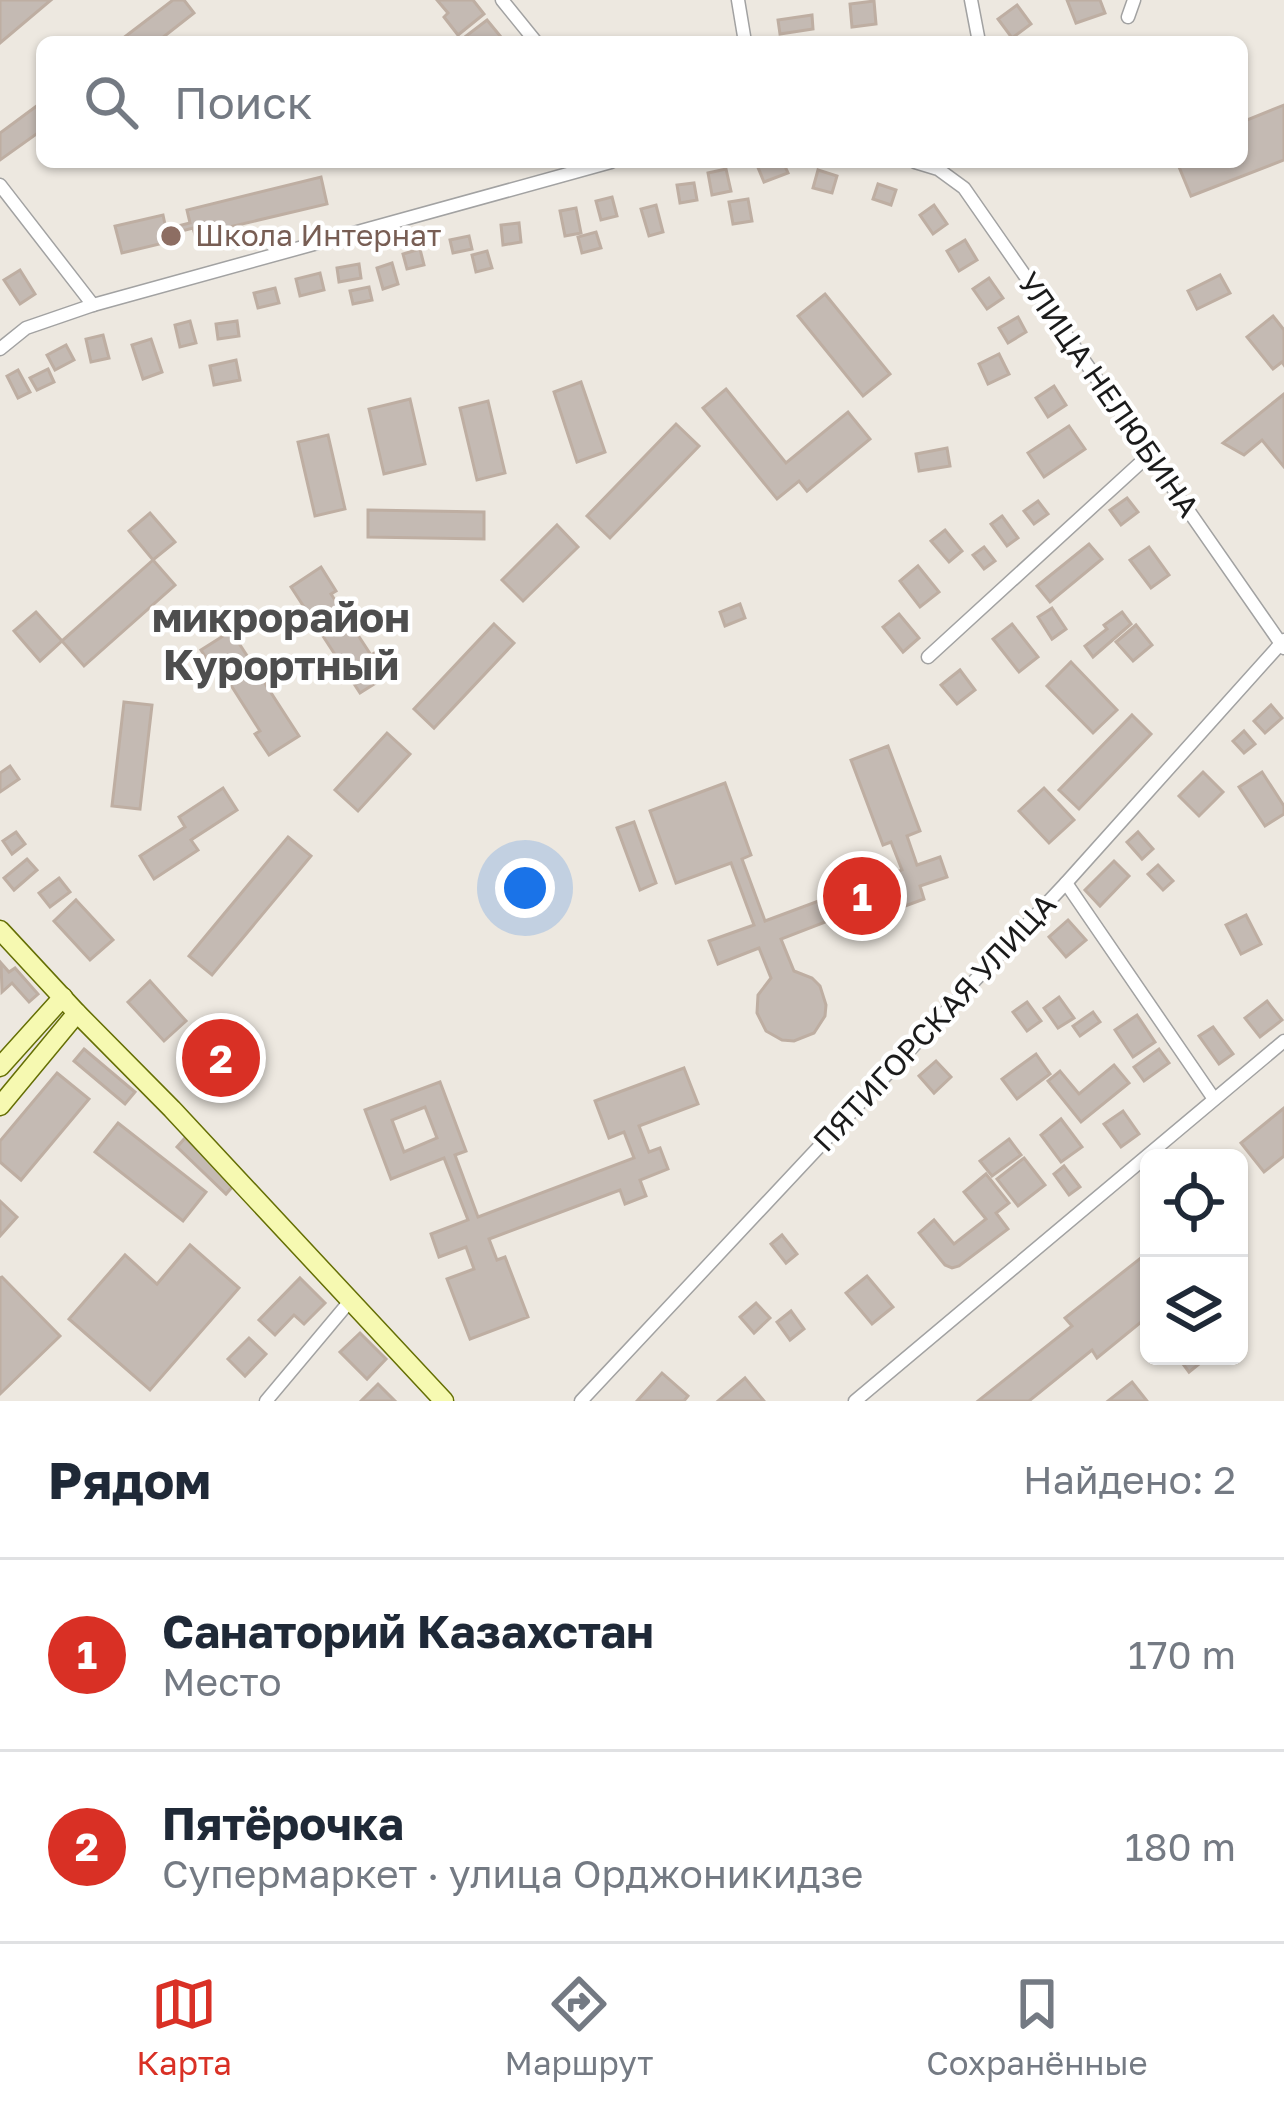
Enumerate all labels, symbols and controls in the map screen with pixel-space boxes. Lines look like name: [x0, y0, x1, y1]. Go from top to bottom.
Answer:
search box: [36, 36, 1248, 168]
icon: search: [78, 69, 144, 135]
text: Поиск: [174, 75, 313, 129]
place label: Школа Интернат: [195, 217, 442, 253]
marker: Школа Интернат: [158, 223, 184, 249]
street label: УЛИЦА НЕЛЮБИНА: [1011, 265, 1207, 524]
district label: микрорайон Курортный: [152, 591, 410, 689]
pin: 1: [823, 851, 901, 941]
your location: [495, 858, 555, 918]
street label: ПЯТИГОРСКАЯ УЛИЦА: [805, 886, 1063, 1159]
pin: 2: [182, 1013, 260, 1103]
map controls: [1140, 1149, 1248, 1365]
button: locate: [1140, 1149, 1248, 1257]
button: layers: [1140, 1257, 1248, 1365]
text: Рядом: [48, 1449, 211, 1510]
text: Найдено: 2: [1023, 1456, 1236, 1503]
text: Санаторий Казахстан: [162, 1604, 654, 1658]
text: 1: [77, 1631, 97, 1678]
text: 170 m: [1128, 1631, 1236, 1678]
text: Место: [162, 1658, 282, 1705]
text: Пятёрочка: [162, 1796, 404, 1850]
text: 2: [75, 1823, 99, 1870]
text: 180 m: [1125, 1823, 1236, 1870]
text: Супермаркет · улица Орджоникидзе: [162, 1850, 863, 1897]
tab: Карта: [136, 1971, 232, 2082]
tab: Маршрут: [505, 1971, 654, 2082]
tab: Сохранённые: [926, 1971, 1148, 2082]

